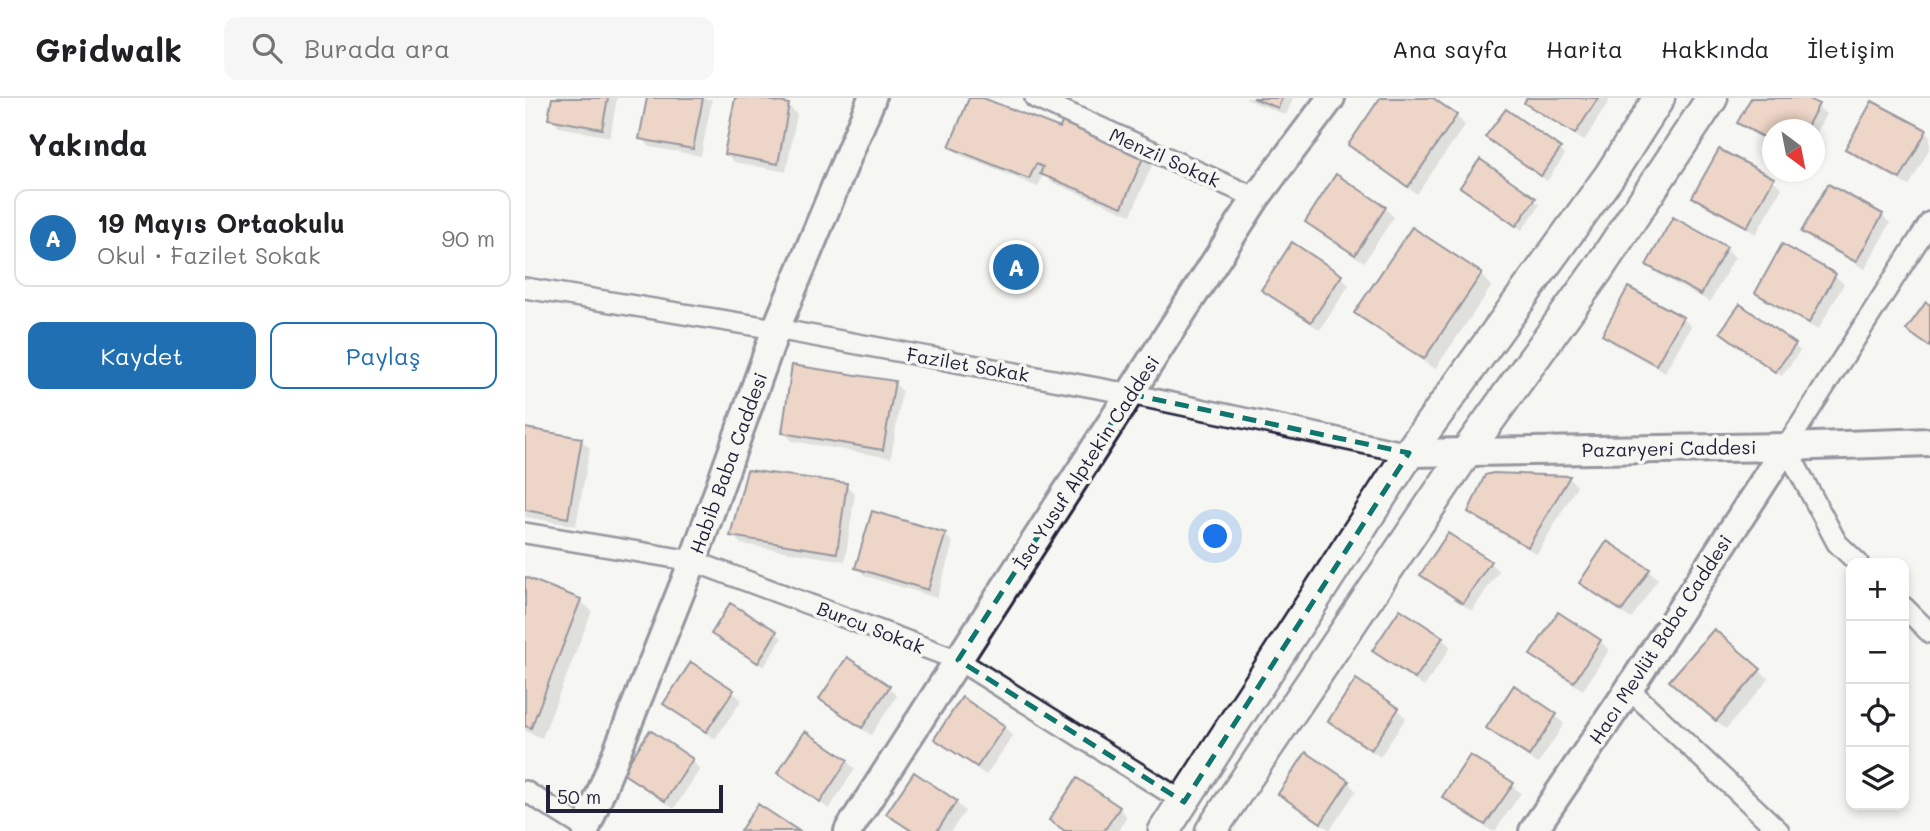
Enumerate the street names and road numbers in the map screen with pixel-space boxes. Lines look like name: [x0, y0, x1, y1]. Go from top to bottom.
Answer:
street label: Menzil Sokak: [1106, 121, 1224, 193]
street label: Fazilet Sokak: [905, 341, 1031, 387]
street label: İsa Yusuf Alptekin Caddesi: [1007, 350, 1165, 574]
street label: Habib Baba Caddesi: [684, 369, 772, 557]
street label: Pazaryeri Caddesi: [1581, 434, 1757, 462]
street label: Hacı Mevlüt Baba Caddesi: [1583, 529, 1737, 749]
street label: Burcu Sokak: [814, 595, 928, 659]

